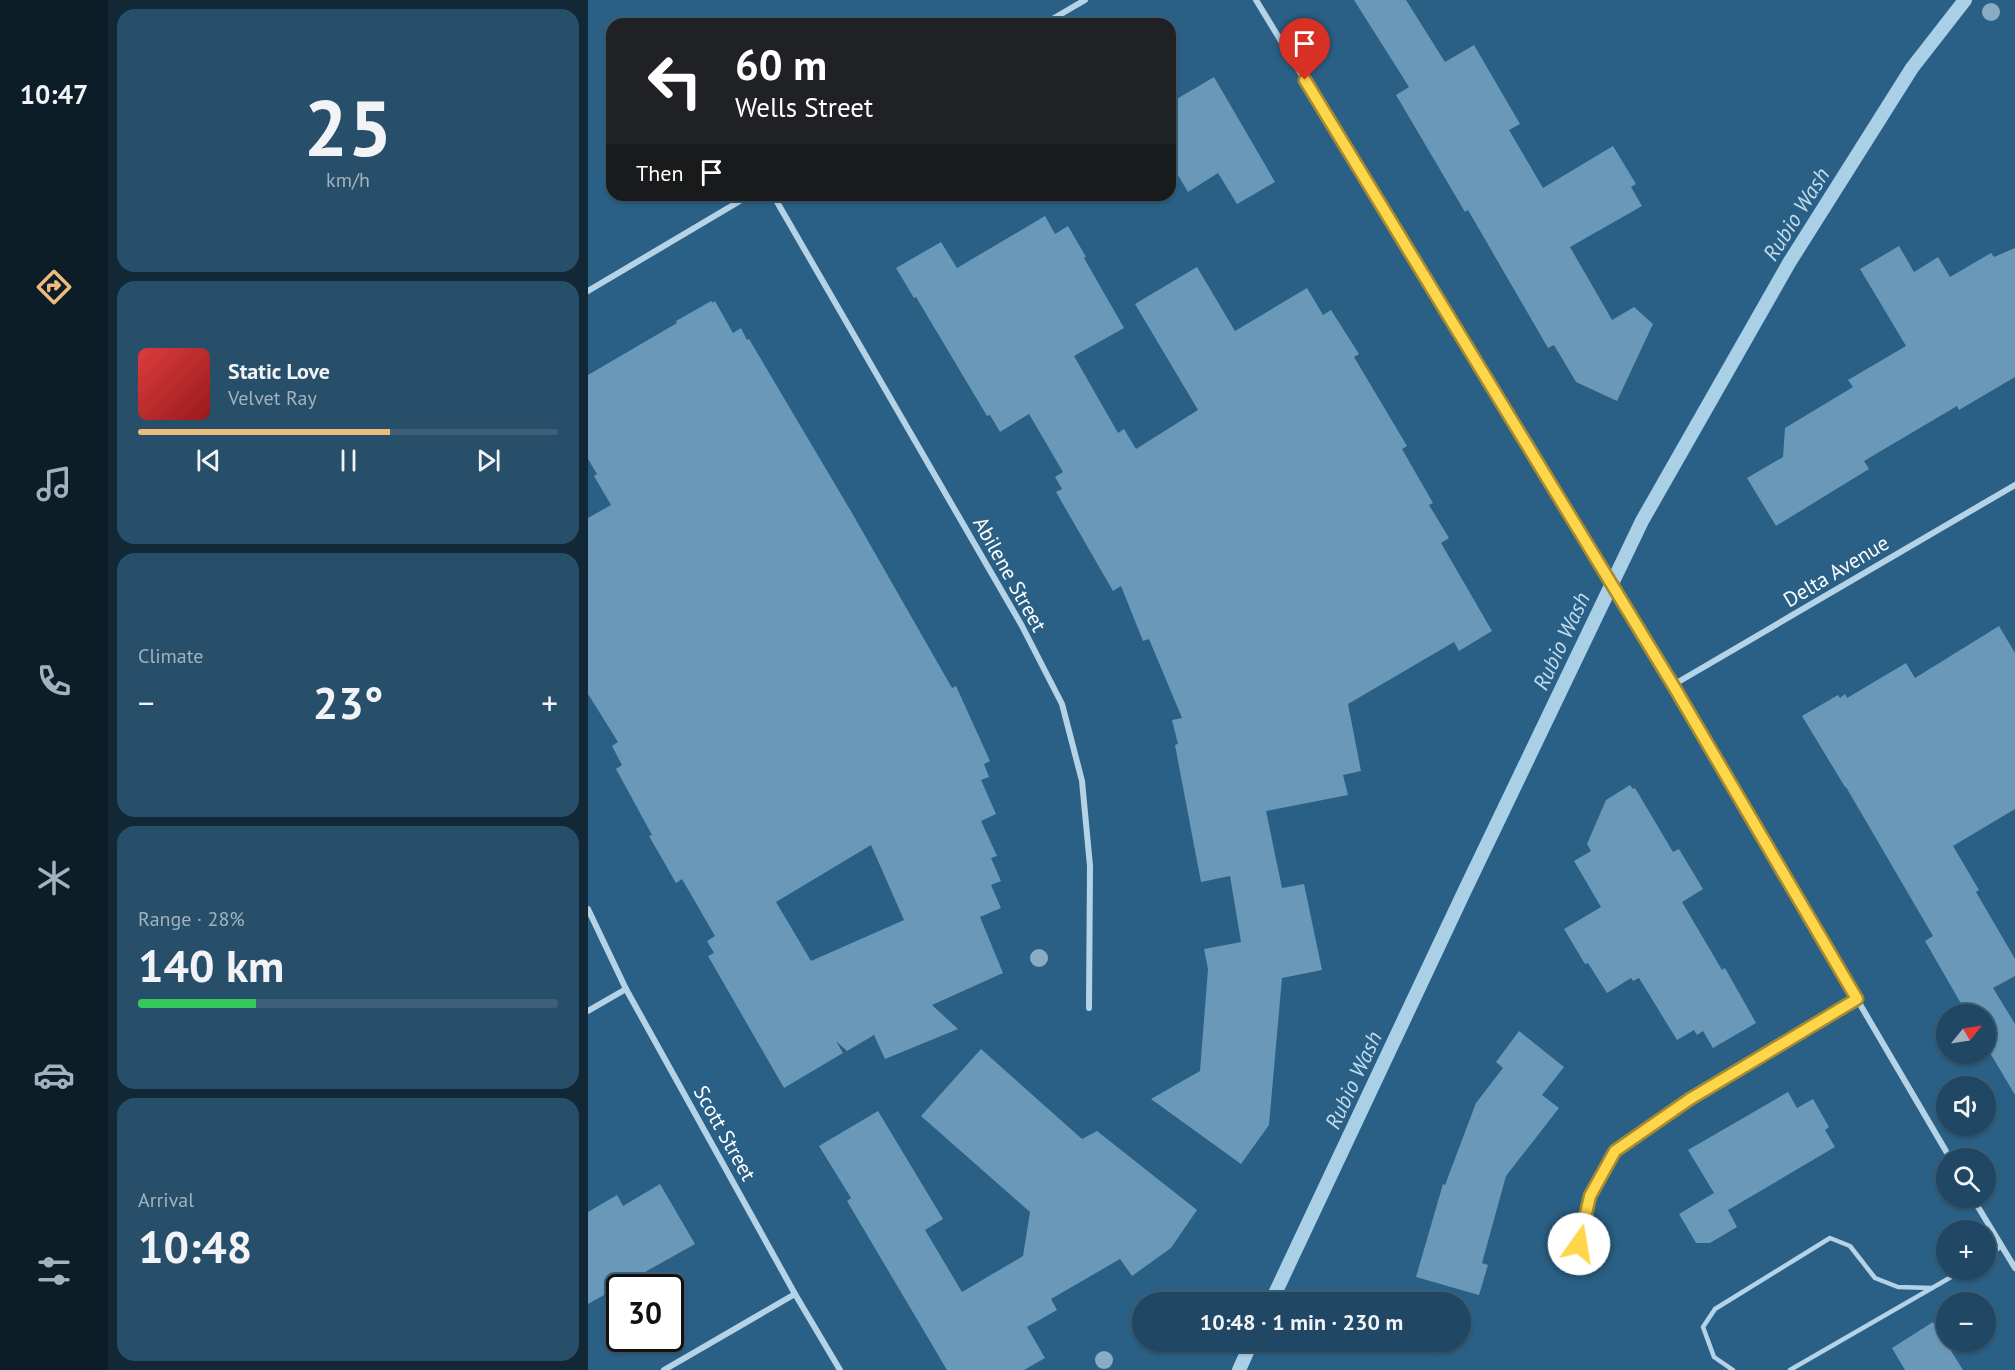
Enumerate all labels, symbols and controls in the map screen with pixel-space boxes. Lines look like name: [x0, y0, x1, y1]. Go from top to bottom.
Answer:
pin: [1279, 18, 1330, 80]
icon: arrive: [1288, 27, 1321, 60]
text: 60 m: [735, 37, 827, 92]
icon: left: [636, 42, 714, 120]
text: 10:47: [20, 77, 88, 111]
text: 25: [304, 77, 392, 178]
text: Wells Street: [735, 90, 873, 124]
icon: arrive: [695, 156, 728, 189]
text: Then: [636, 159, 683, 187]
water label: Rubio Wash: [1756, 162, 1836, 266]
text: km/h: [326, 167, 370, 193]
icon: directions: [33, 266, 75, 308]
text: Static Love: [228, 357, 330, 385]
text: Velvet Ray: [228, 385, 317, 411]
icon: previous: [192, 444, 225, 477]
icon: pause: [332, 444, 365, 477]
icon: next: [472, 444, 505, 477]
icon: music: [33, 463, 75, 505]
street label: Abilene Street: [967, 512, 1053, 636]
street label: Delta Avenue: [1778, 529, 1894, 613]
water label: Rubio Wash: [1526, 588, 1596, 694]
text: Climate: [138, 643, 204, 669]
icon: phone: [33, 660, 75, 702]
text: 23°: [313, 673, 383, 731]
text: −: [138, 681, 155, 724]
text: +: [541, 681, 558, 724]
icon: climate: [33, 857, 75, 899]
text: Range · 28%: [138, 906, 245, 932]
text: 140 km: [138, 936, 284, 994]
north arrow: [1936, 1004, 1996, 1064]
map controls: [1936, 1004, 1996, 1352]
water label: Rubio Wash: [1318, 1027, 1388, 1133]
icon: car: [33, 1054, 75, 1096]
button: sound: [1936, 1076, 1996, 1136]
street label: Scott Street: [688, 1081, 762, 1185]
button: search: [1936, 1148, 1996, 1208]
text: Arrival: [138, 1187, 194, 1213]
position arrow: [1547, 1212, 1611, 1276]
text: 10:48: [138, 1217, 252, 1275]
button: +: [1936, 1220, 1996, 1280]
icon: filters: [33, 1250, 75, 1292]
speed limit sign: 30: [606, 1274, 684, 1352]
button: −: [1936, 1292, 1996, 1352]
text: 10:48 · 1 min · 230 m: [1200, 1308, 1403, 1336]

